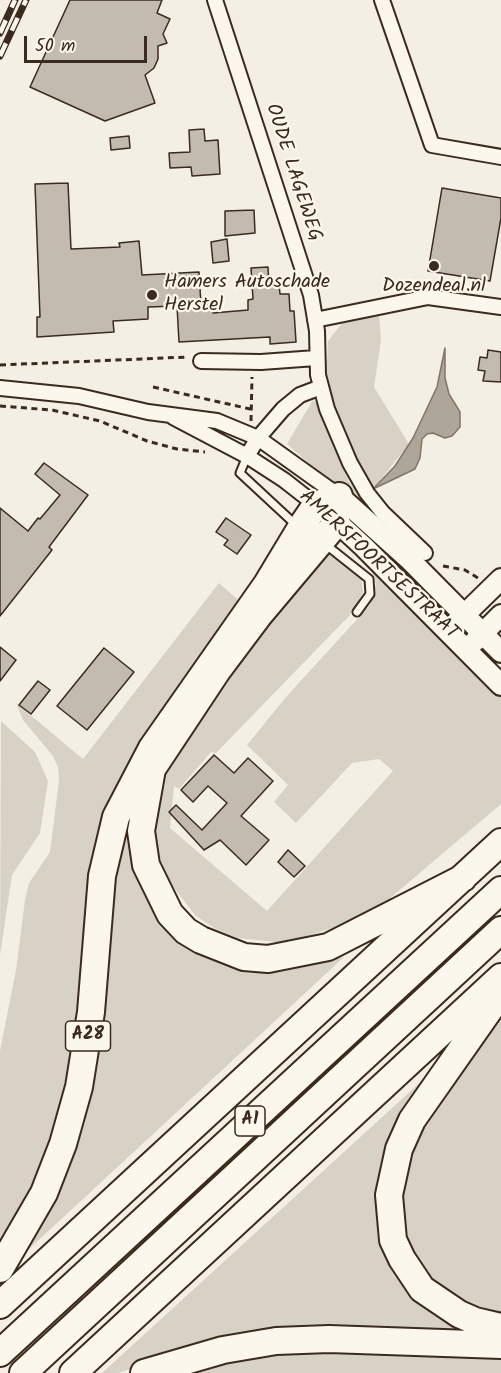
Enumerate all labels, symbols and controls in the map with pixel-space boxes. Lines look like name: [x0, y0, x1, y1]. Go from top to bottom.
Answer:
scale bar: [27, 24, 150, 62]
text: 50 m: [35, 32, 75, 61]
street label: OUDE LAGEWEG: [258, 101, 326, 245]
marker: Dozendeal.nl: [427, 259, 441, 273]
place label: Hamers Autoschade Herstel: [164, 272, 330, 319]
place label: Dozendeal.nl: [382, 276, 486, 300]
marker: Hamers Autoschade Herstel: [145, 288, 159, 302]
street label: AMERSFOORTSESTRAAT: [293, 486, 463, 646]
road number: A28: [66, 1021, 110, 1051]
road number: A1: [235, 1106, 265, 1136]

